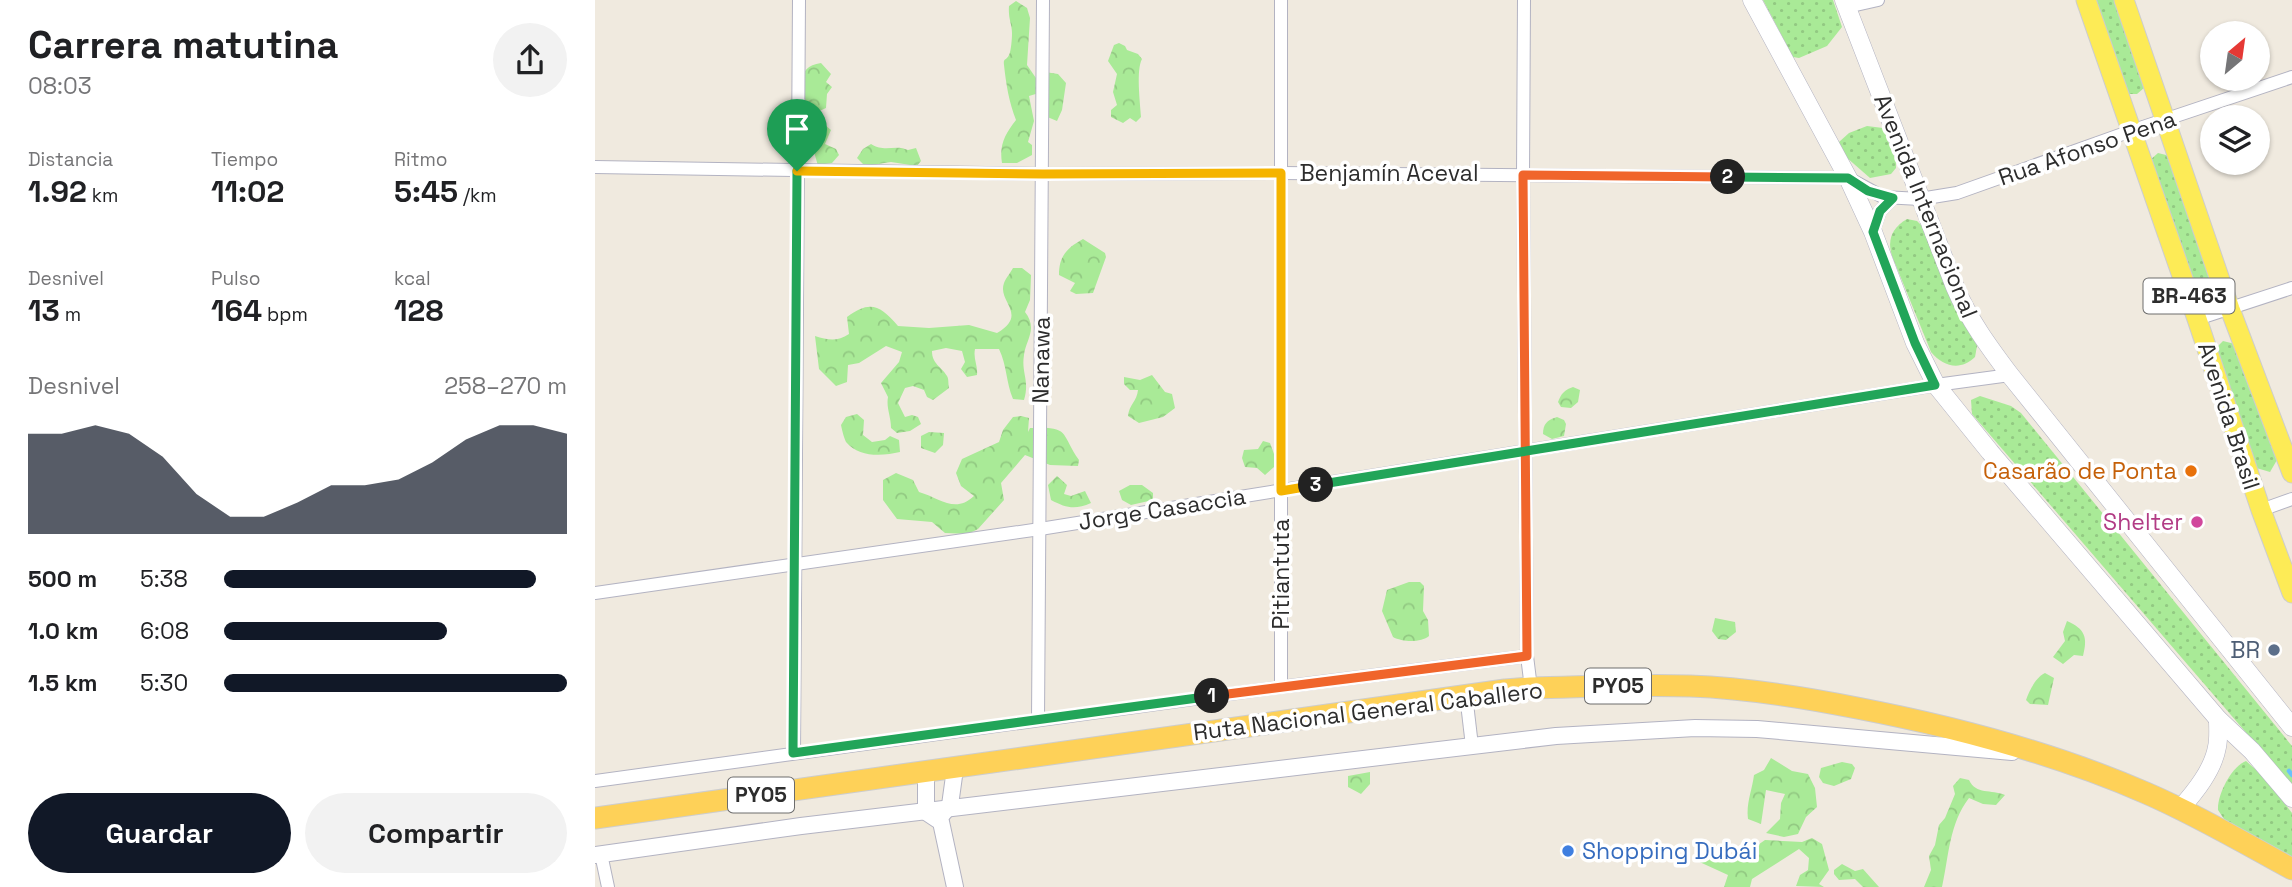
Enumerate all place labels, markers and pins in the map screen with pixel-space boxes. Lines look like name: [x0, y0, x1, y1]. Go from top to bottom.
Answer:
pin: [767, 99, 827, 171]
pin: 2: [1711, 160, 1745, 194]
place label: Casarão de Ponta: [1983, 456, 2177, 486]
marker: Casarão de Ponta: [2183, 463, 2199, 479]
pin: 3: [1299, 468, 1333, 503]
place label: Shelter: [2103, 507, 2183, 537]
marker: Shelter: [2189, 514, 2205, 530]
place label: BR: [2230, 635, 2260, 665]
marker: BR: [2266, 642, 2282, 658]
pin: 1: [1195, 678, 1229, 714]
place label: Shopping Dubái: [1582, 836, 1757, 866]
marker: Shopping Dubái: [1560, 843, 1576, 859]

